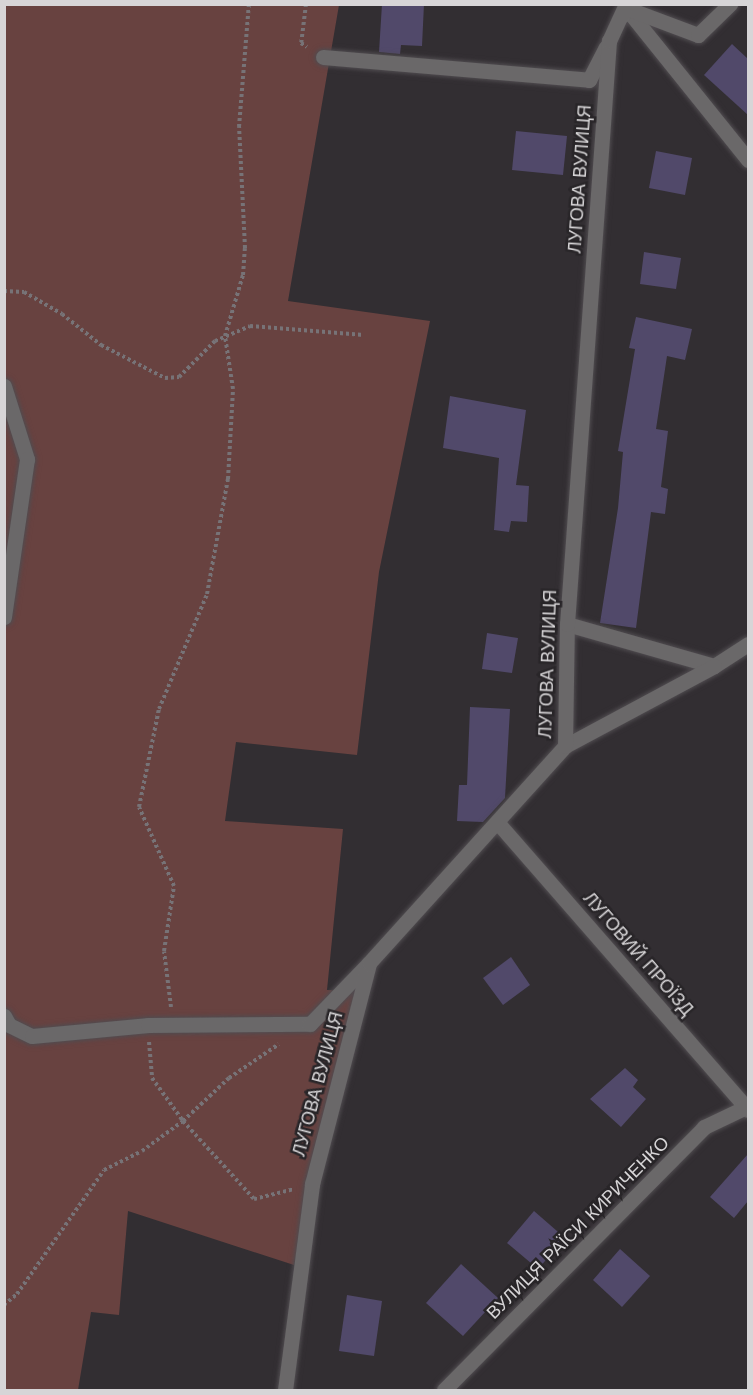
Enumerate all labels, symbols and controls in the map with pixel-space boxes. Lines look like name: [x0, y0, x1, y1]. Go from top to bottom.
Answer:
street label: ЛУГОВА ВУЛИЦЯ: [564, 104, 596, 254]
street label: ЛУГОВА ВУЛИЦЯ: [535, 589, 561, 739]
street label: ЛУГОВИЙ ПРОЇЗД: [578, 888, 698, 1020]
street label: ЛУГОВА ВУЛИЦЯ: [288, 1009, 348, 1159]
street label: ВУЛИЦЯ РАЇСИ КИРИЧЕНКО: [482, 1132, 674, 1324]

